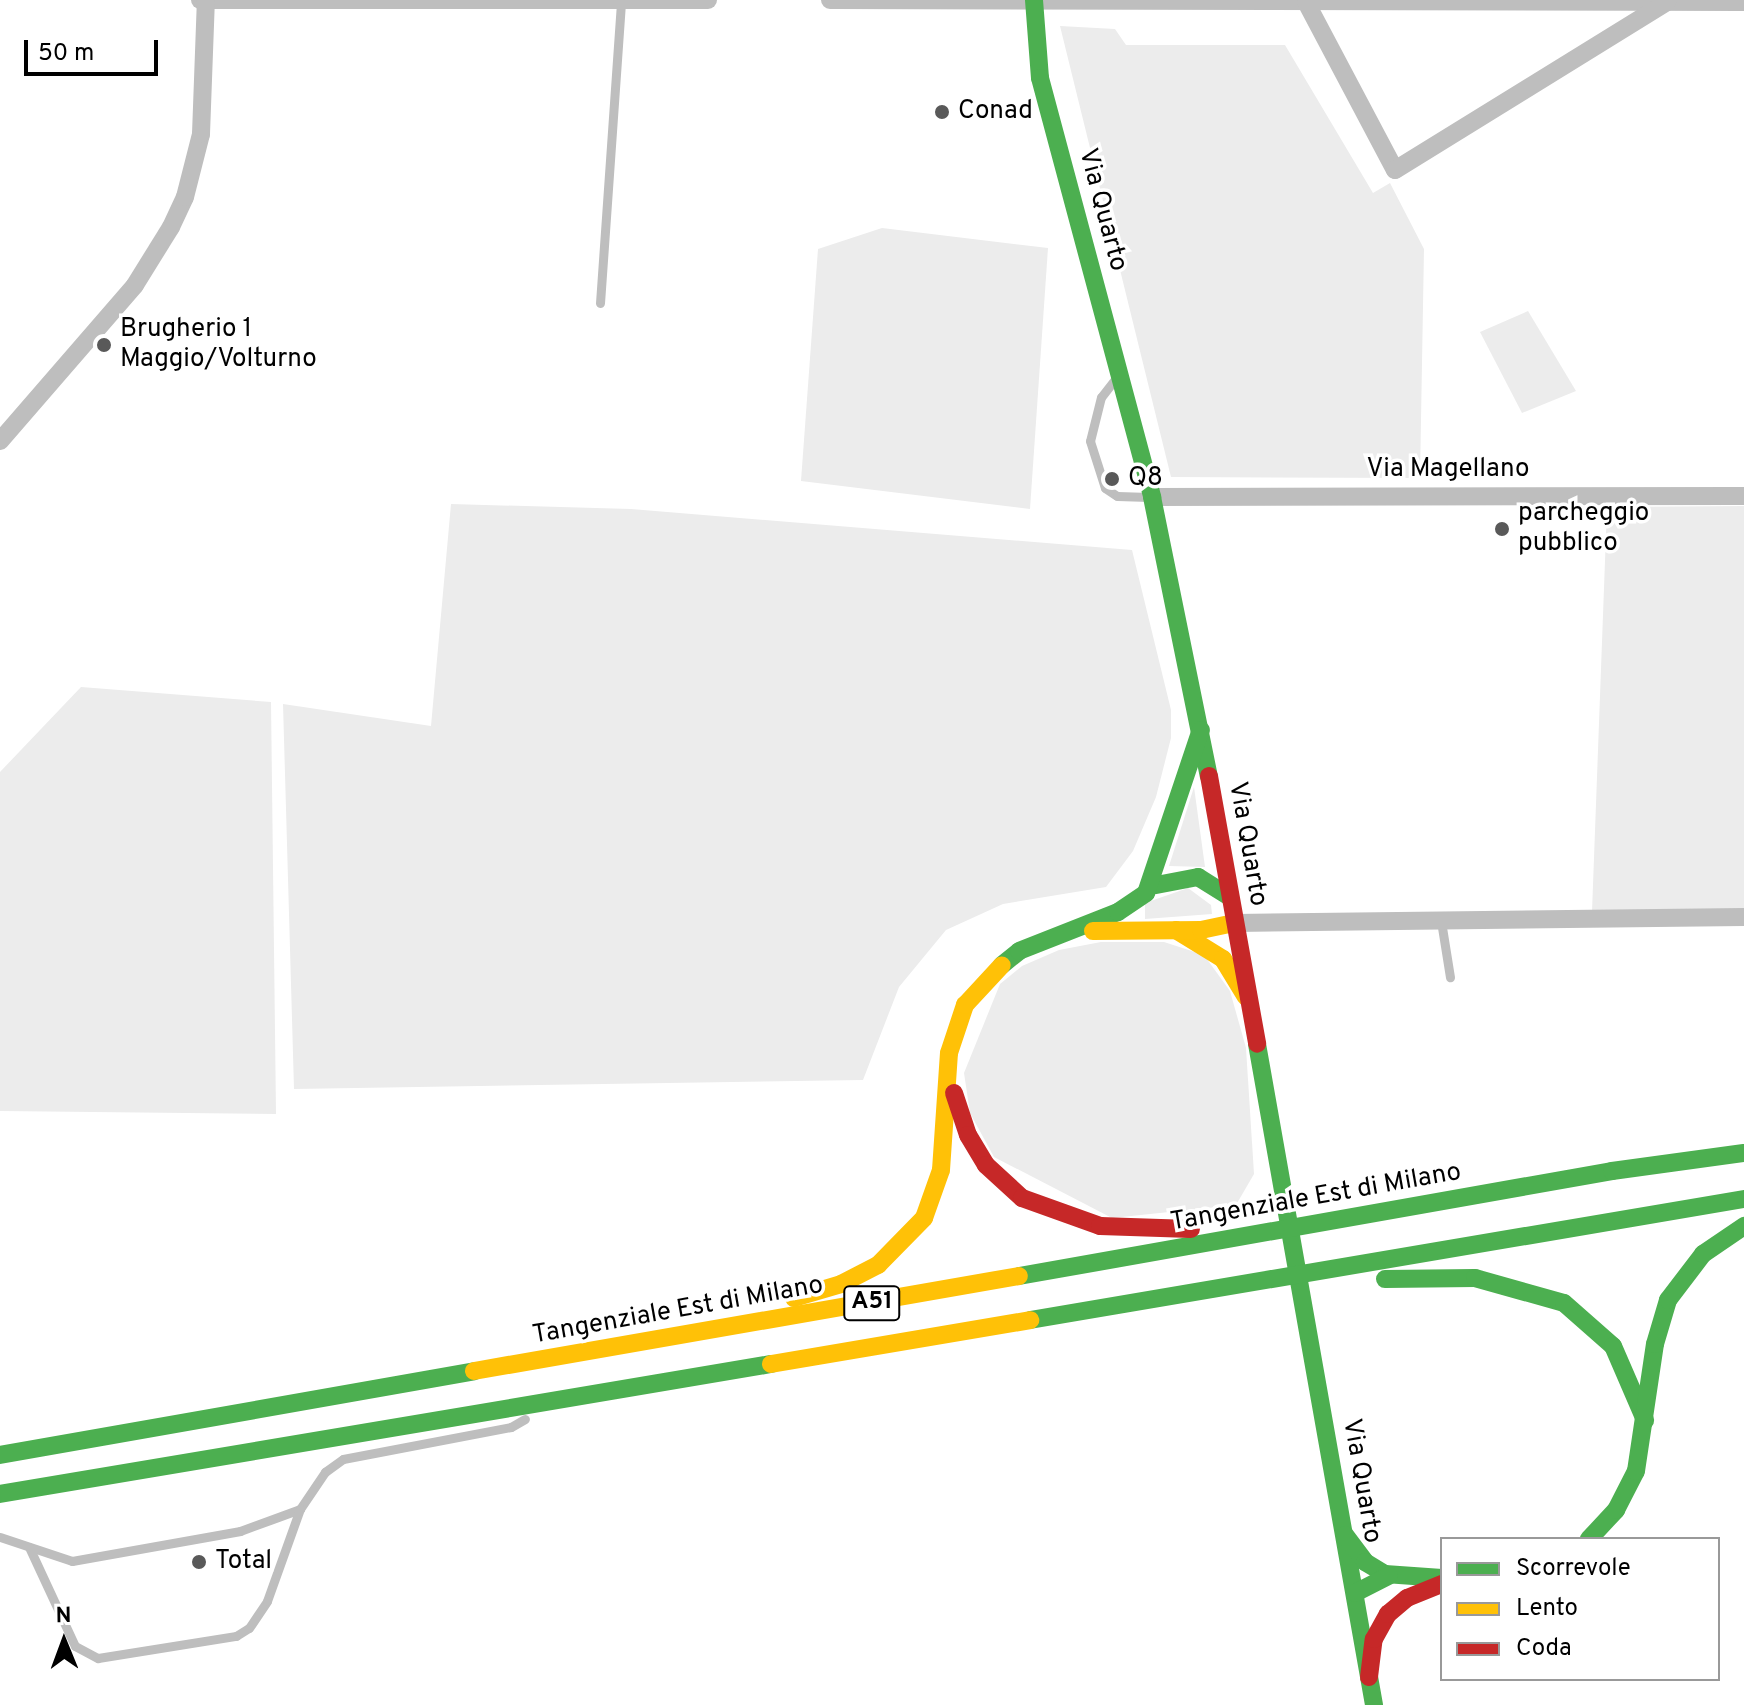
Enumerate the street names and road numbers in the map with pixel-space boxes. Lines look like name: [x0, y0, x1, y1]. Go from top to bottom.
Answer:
street label: Via Quarto: [1071, 145, 1133, 275]
street label: Via Magellano: [1366, 454, 1530, 486]
street label: Via Quarto: [1221, 779, 1273, 909]
street label: Tangenziale Est di Milano: [1168, 1157, 1464, 1239]
street label: Tangenziale Est di Milano: [530, 1270, 826, 1352]
road number: A51: [842, 1283, 902, 1323]
street label: Via Quarto: [1335, 1416, 1387, 1546]

